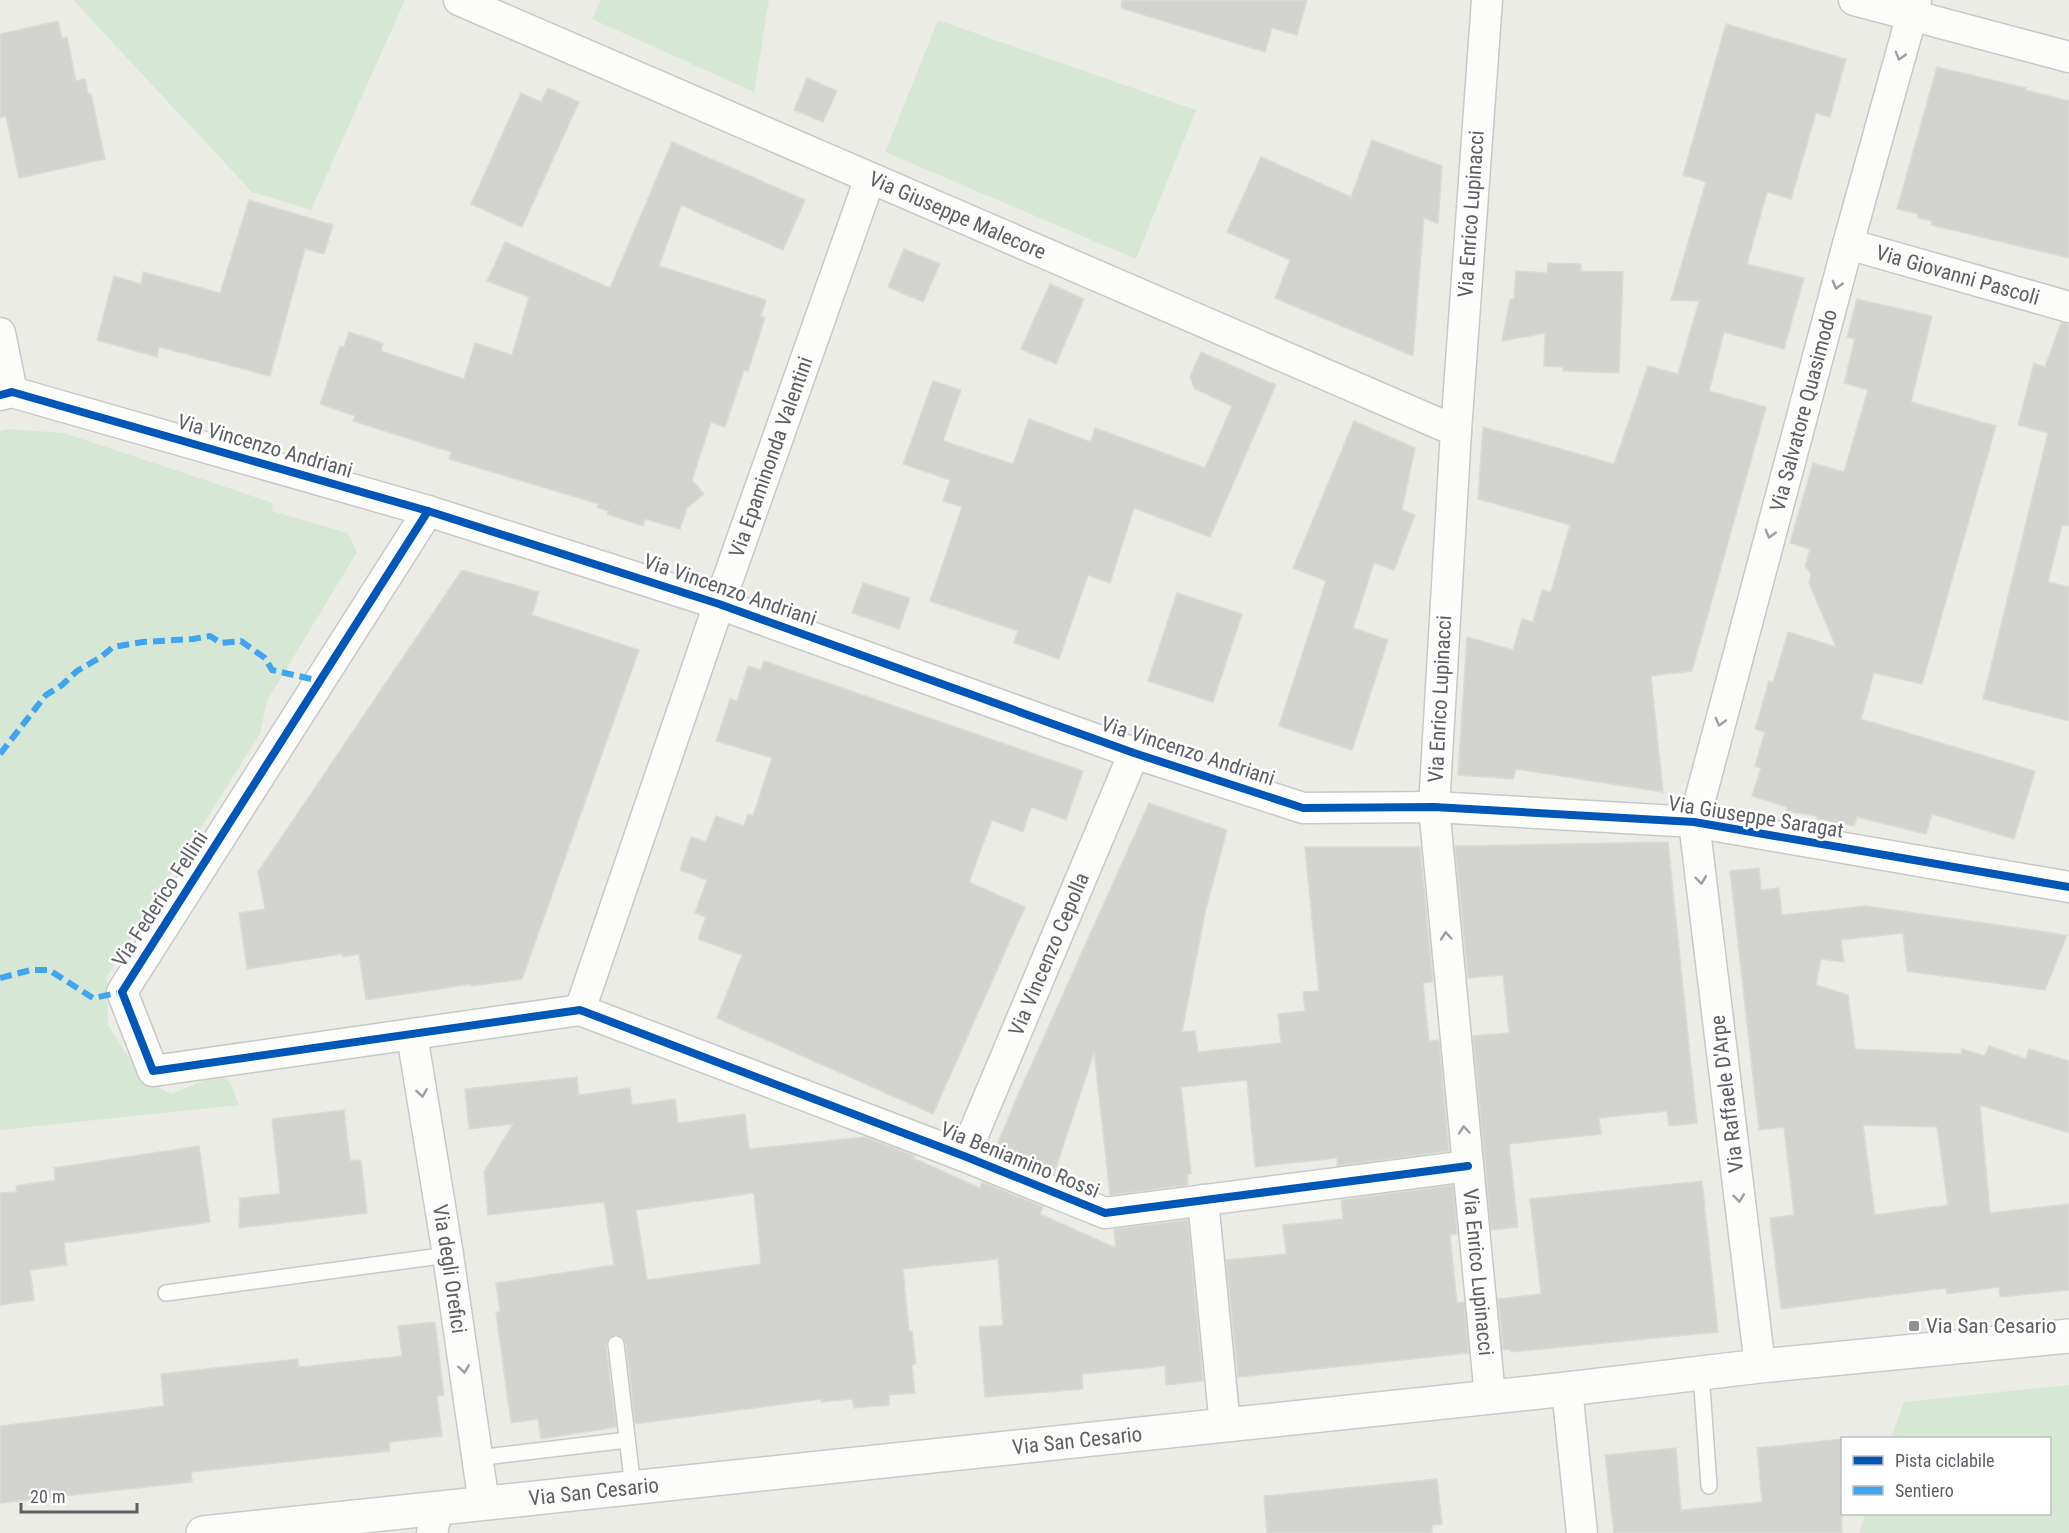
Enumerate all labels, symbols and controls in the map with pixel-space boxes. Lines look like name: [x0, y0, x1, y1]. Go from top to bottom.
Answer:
one-way arrow: [1895, 51, 1908, 61]
street label: Via Enrico Lupinacci: [1453, 130, 1489, 298]
street label: Via Giuseppe Malecore: [865, 167, 1050, 264]
street label: Via Giovanni Pascoli: [1873, 241, 2042, 310]
one-way arrow: [1831, 279, 1844, 289]
street label: Via Salvatore Quasimodo: [1765, 307, 1842, 514]
street label: Via Epaminonda Valentini: [724, 353, 818, 561]
street label: Via Vincenzo Andriani: [175, 409, 355, 483]
one-way arrow: [1765, 529, 1778, 539]
street label: Via Vincenzo Andriani: [640, 549, 820, 631]
street label: Via Enrico Lupinacci: [1424, 615, 1456, 783]
street label: Via Vincenzo Andriani: [1098, 712, 1278, 790]
one-way arrow: [1715, 716, 1727, 727]
street label: Via Giuseppe Saragat: [1667, 791, 1845, 843]
street label: Via Federico Fellini: [107, 827, 213, 971]
street label: Via Vincenzo Cepolla: [1004, 869, 1094, 1039]
one-way arrow: [1694, 875, 1706, 884]
one-way arrow: [1440, 931, 1453, 940]
street label: Via Raffaele D'Arpe: [1705, 1014, 1749, 1174]
one-way arrow: [415, 1088, 427, 1098]
street label: Via Beniamino Rossi: [937, 1117, 1103, 1203]
one-way arrow: [1458, 1125, 1471, 1134]
street label: Via Enrico Lupinacci: [1458, 1187, 1498, 1357]
one-way arrow: [1733, 1194, 1745, 1203]
street label: Via degli Orefici: [428, 1203, 471, 1335]
place label: Via San Cesario: [1926, 1314, 2057, 1338]
marker: Via San Cesario: [1907, 1319, 1921, 1333]
one-way arrow: [458, 1364, 470, 1373]
street label: Via San Cesario: [1011, 1422, 1143, 1460]
legend: [1841, 1437, 2051, 1515]
text: Pista ciclabile: [1895, 1450, 1994, 1471]
street label: Via San Cesario: [528, 1473, 660, 1511]
scale bar: [21, 1476, 136, 1514]
text: Sentiero: [1895, 1480, 1954, 1501]
text: 20 m: [30, 1486, 65, 1507]

